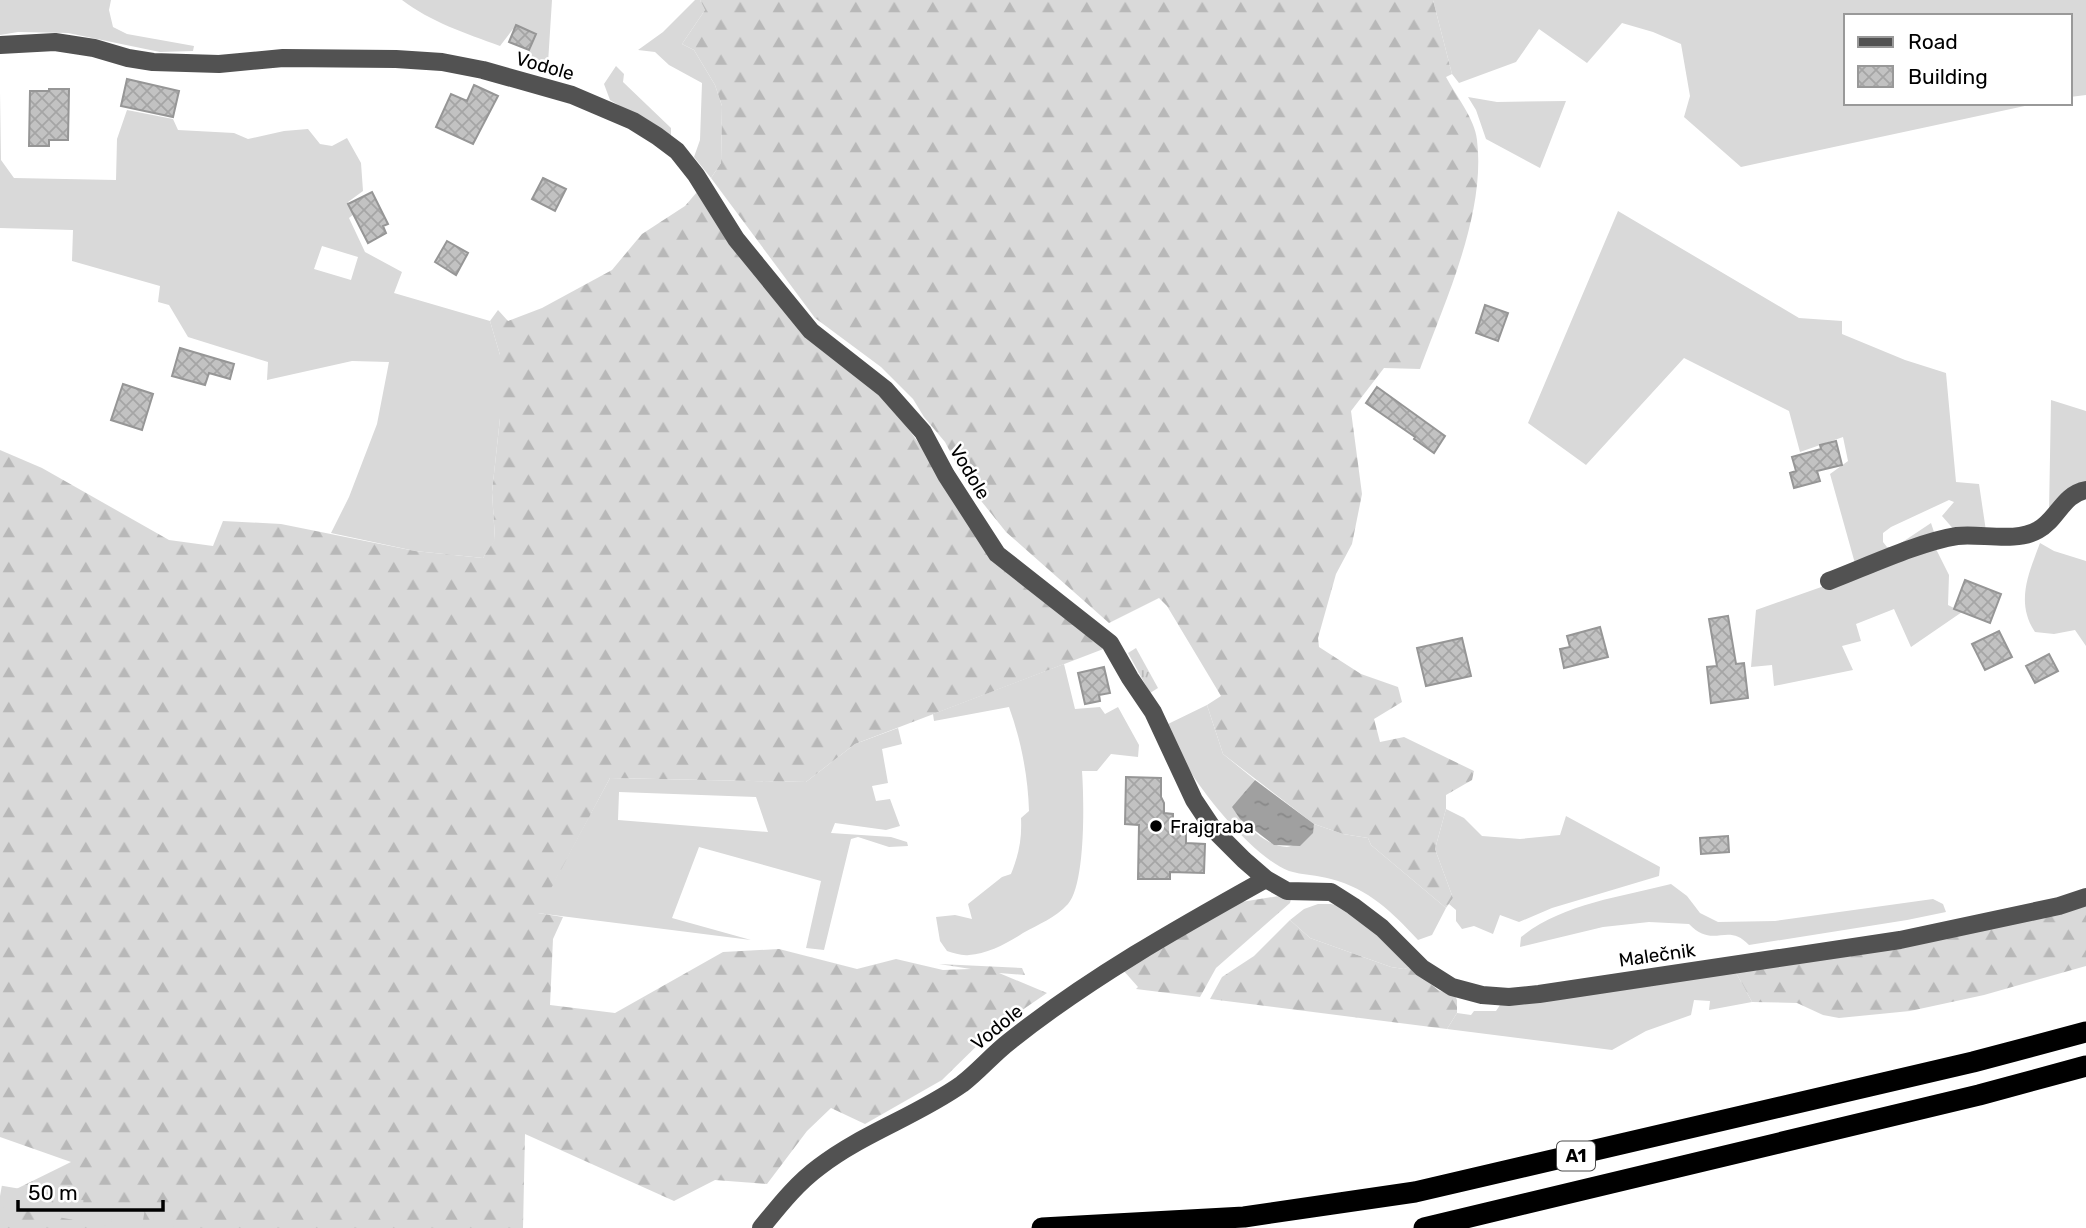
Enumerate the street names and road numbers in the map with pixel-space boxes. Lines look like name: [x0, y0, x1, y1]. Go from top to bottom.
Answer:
street label: Vodole: [513, 47, 577, 85]
street label: Vodole: [945, 440, 995, 504]
street label: Malečnik: [1617, 938, 1697, 972]
street label: Vodole: [967, 999, 1027, 1055]
road number: A1: [1557, 1142, 1595, 1170]

